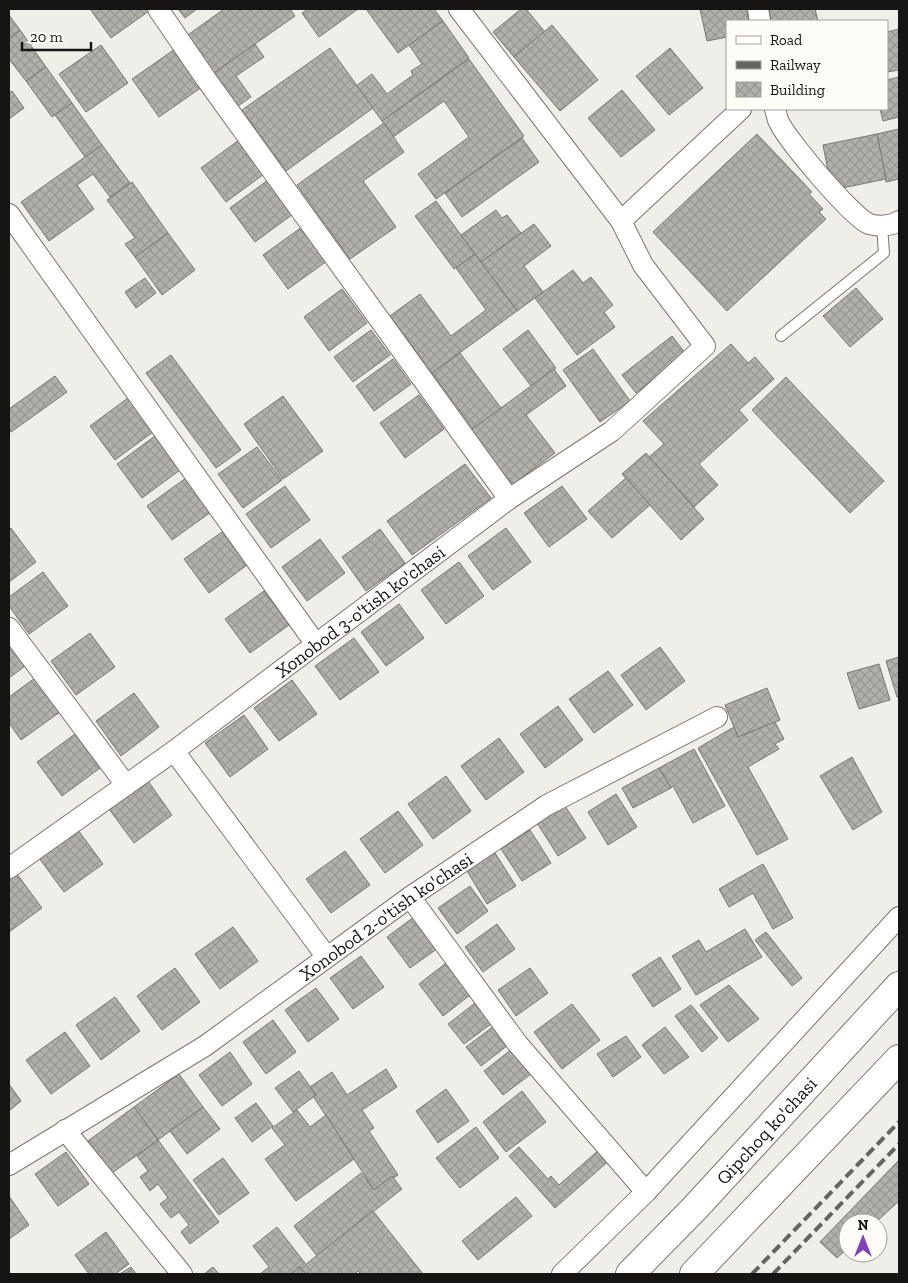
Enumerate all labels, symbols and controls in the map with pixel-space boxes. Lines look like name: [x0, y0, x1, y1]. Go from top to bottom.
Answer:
scale bar: [22, 20, 91, 52]
legend: [726, 20, 888, 110]
text: 20 m: [30, 28, 63, 46]
text: Road: [770, 31, 803, 49]
text: Railway: [770, 56, 821, 74]
text: Building: [770, 81, 825, 99]
street label: Xonobod 3-o'tish ko'chasi: [271, 540, 449, 683]
street label: Xonobod 2-o'tish ko'chasi: [295, 847, 477, 985]
street label: Qipchoq ko'chasi: [711, 1072, 822, 1189]
north arrow: [838, 1213, 888, 1263]
text: N: [858, 1217, 869, 1234]

